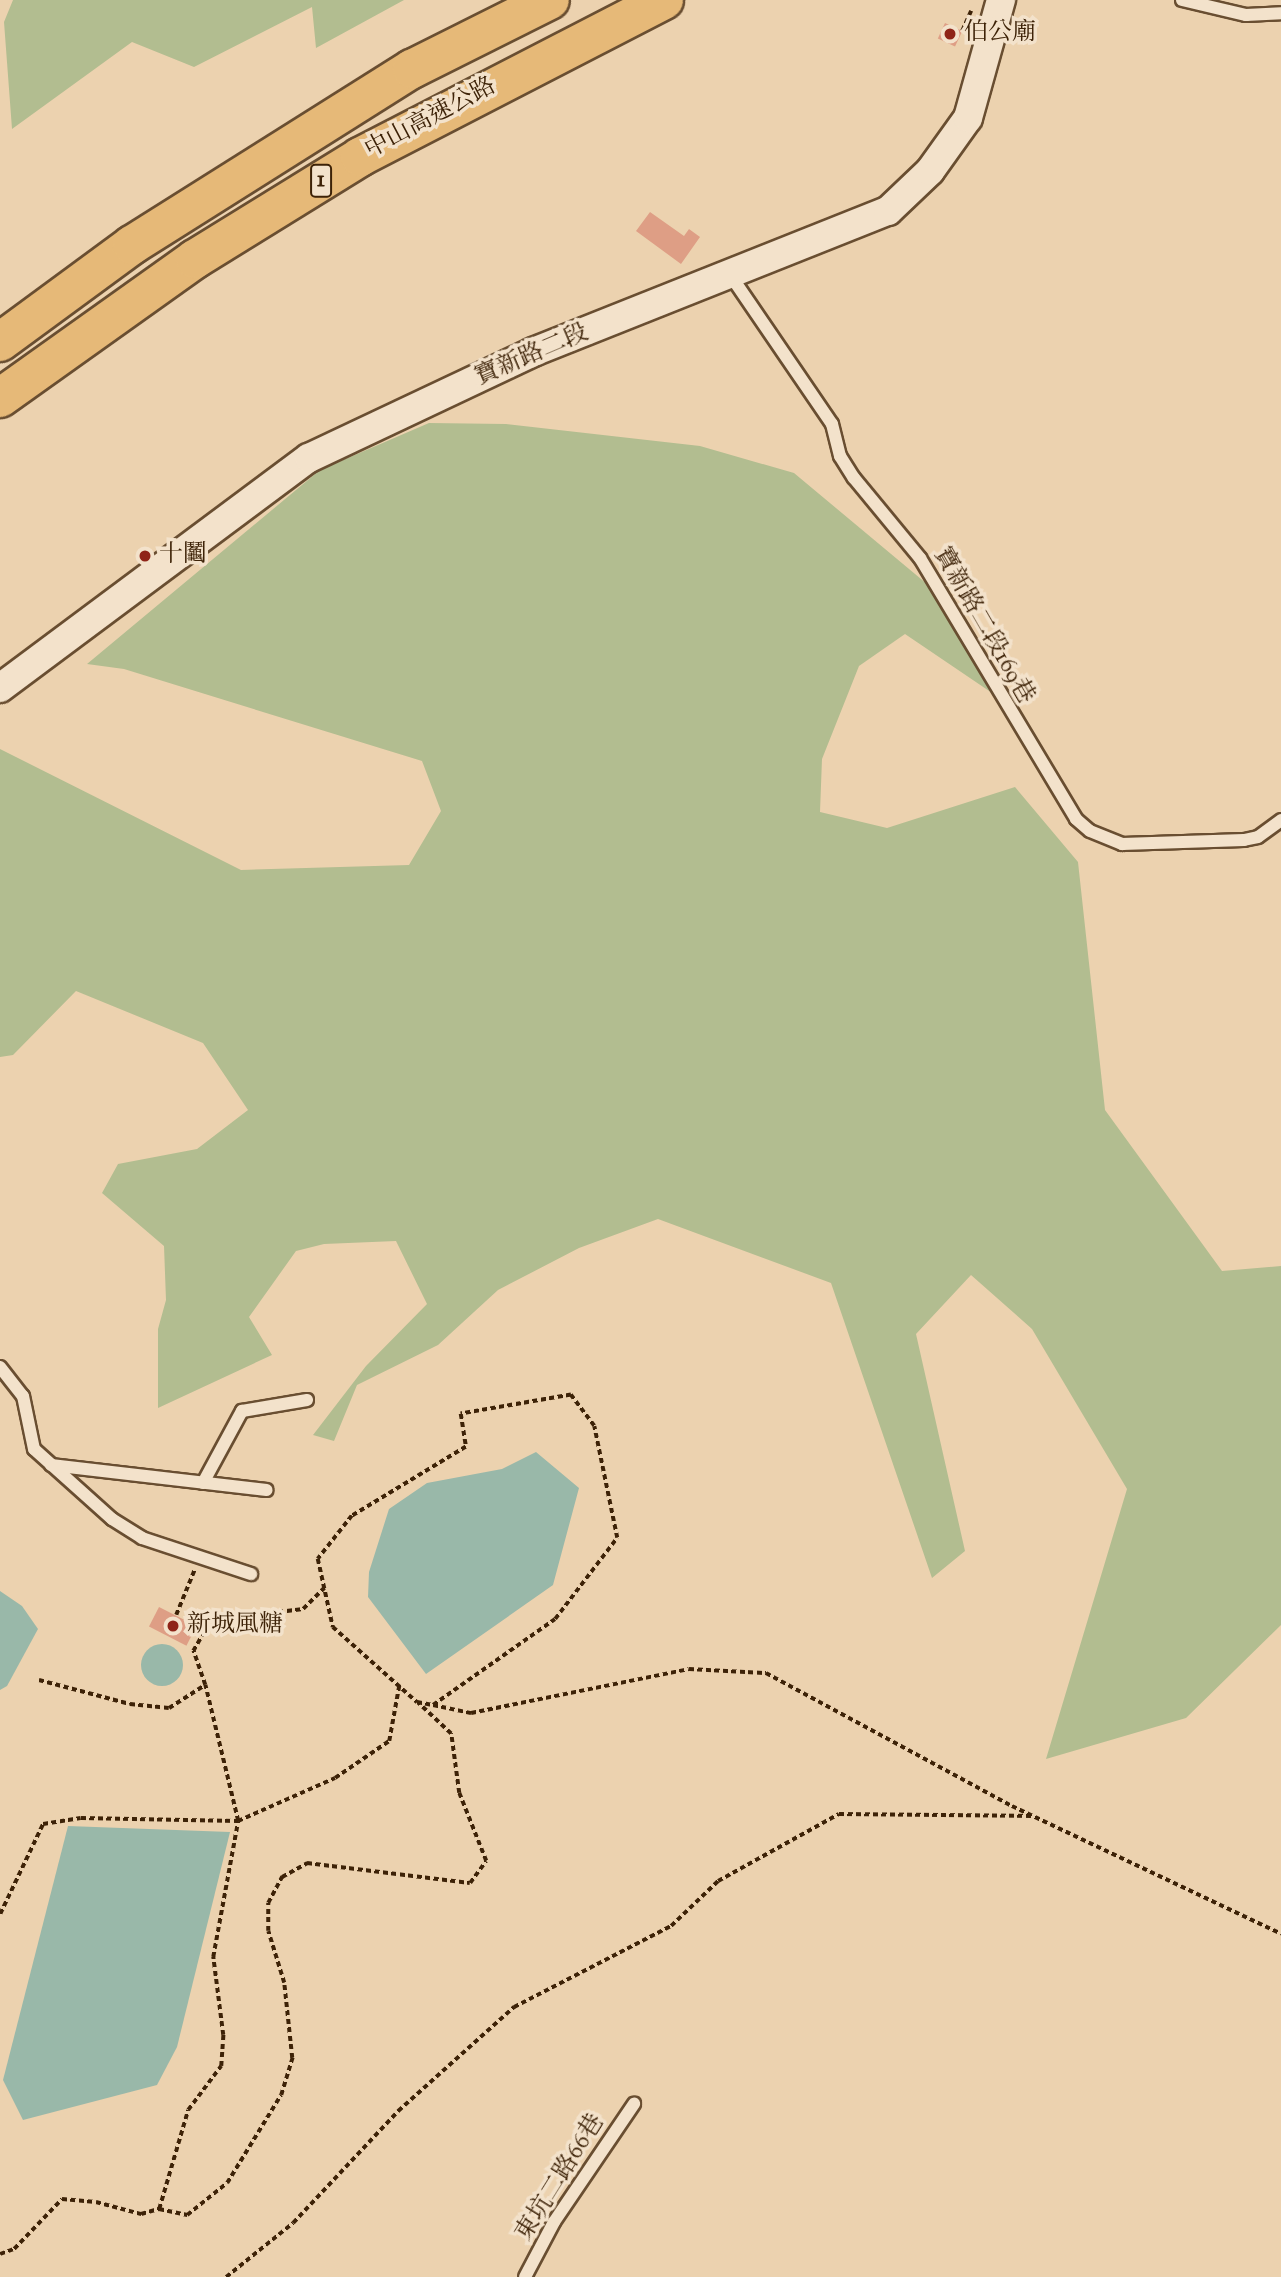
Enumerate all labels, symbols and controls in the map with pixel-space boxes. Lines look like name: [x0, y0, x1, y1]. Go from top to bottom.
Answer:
place label: 伯公廟: [964, 20, 1036, 48]
marker: 伯公廟: [942, 26, 958, 42]
street label: 中山高速公路: [361, 72, 501, 166]
road number: 1: [309, 162, 333, 200]
street label: 寶新路二段: [471, 319, 593, 393]
place label: 十鬮: [159, 542, 207, 570]
street label: 寶新路二段169巷: [927, 543, 1039, 709]
marker: 十鬮: [137, 548, 153, 564]
place label: 新城風糖: [187, 1612, 283, 1640]
marker: 新城風糖: [165, 1618, 181, 1634]
street label: 東坑二路66巷: [511, 2109, 611, 2247]

